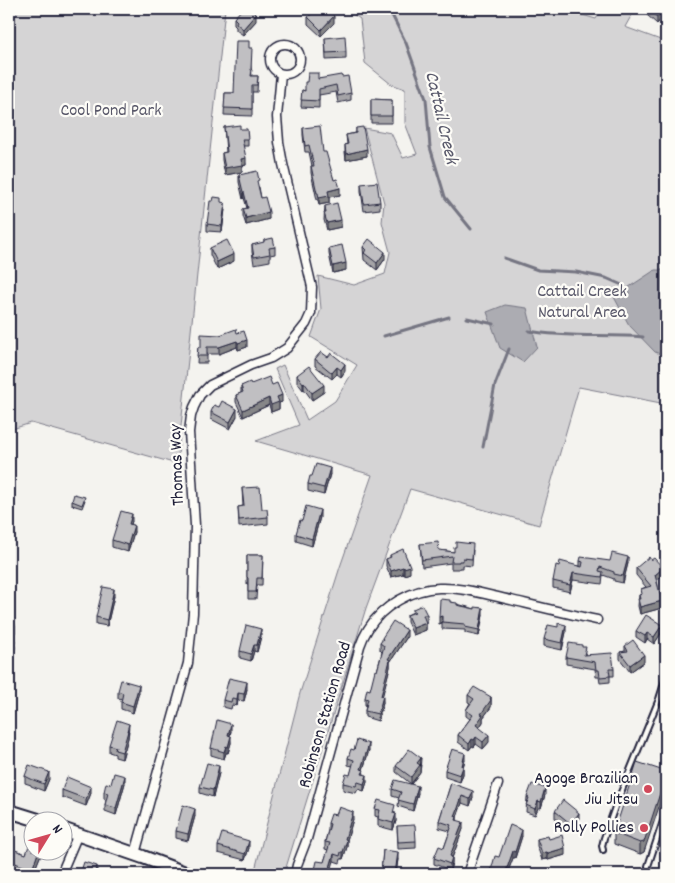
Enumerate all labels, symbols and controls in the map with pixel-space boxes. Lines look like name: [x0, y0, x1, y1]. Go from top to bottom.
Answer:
water label: Cattail Creek: [416, 69, 464, 169]
park label: Cool Pond Park: [60, 99, 162, 124]
park label: Cattail Creek Natural Area: [537, 280, 627, 326]
street label: Thomas Way: [164, 423, 192, 506]
street label: Robinson Station Road: [293, 639, 359, 791]
place label: Agoge Brazilian Jiu Jitsu: [534, 767, 638, 813]
marker: Agoge Brazilian Jiu Jitsu: [642, 783, 654, 795]
north arrow: [22, 810, 72, 860]
place label: Rolly Pollies: [554, 816, 634, 841]
text: N: [47, 821, 67, 838]
marker: Rolly Pollies: [638, 822, 650, 834]

